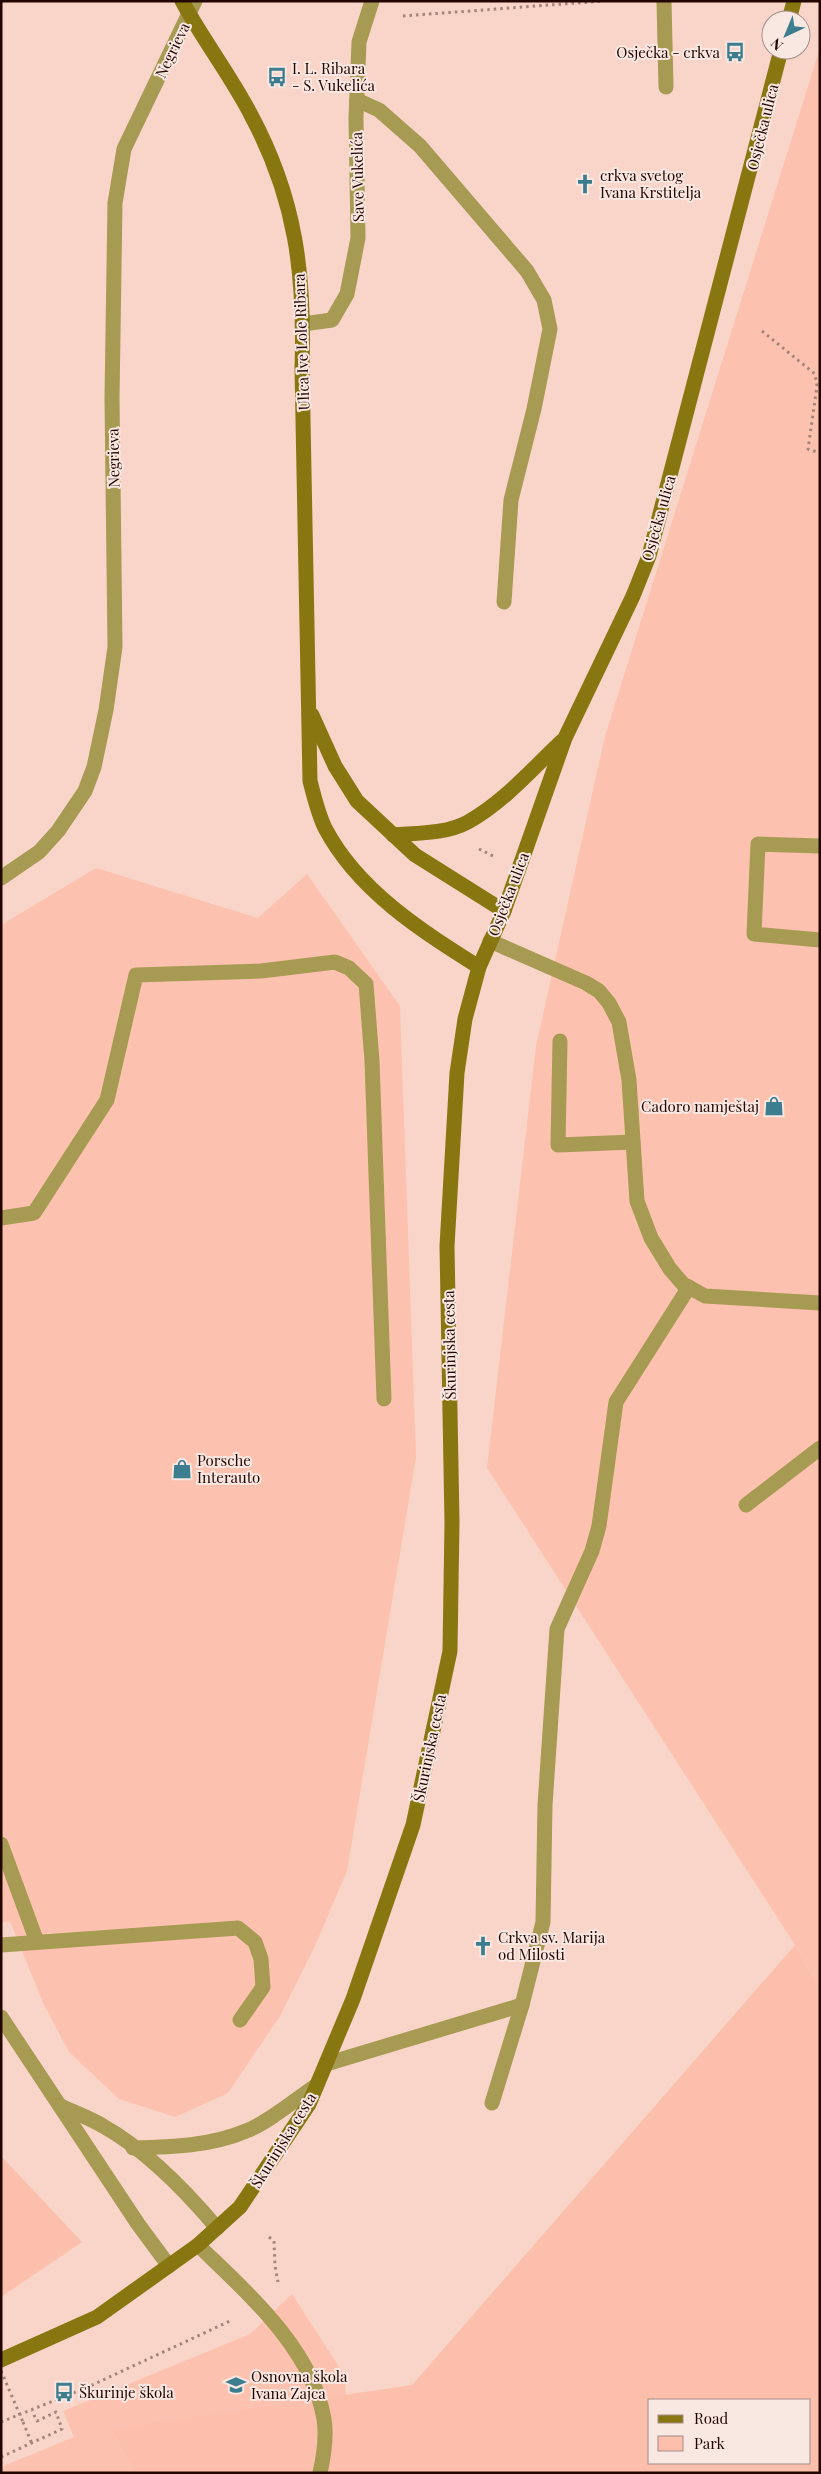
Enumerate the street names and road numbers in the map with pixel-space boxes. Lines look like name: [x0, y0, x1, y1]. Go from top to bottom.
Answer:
street label: Negrieva: [150, 19, 194, 81]
street label: Osječka ulica: [742, 81, 782, 172]
street label: Save Vukelića: [346, 131, 368, 222]
street label: Ulica Ive Lole Ribara: [289, 273, 313, 411]
street label: Negrieva: [102, 428, 124, 488]
street label: Osječka ulica: [636, 472, 680, 563]
street label: Osječka ulica: [483, 849, 533, 939]
street label: Škurinjska cesta: [438, 1290, 460, 1400]
street label: Škurinjska cesta: [408, 1692, 450, 1804]
street label: Škurinjska cesta: [246, 2088, 321, 2192]

